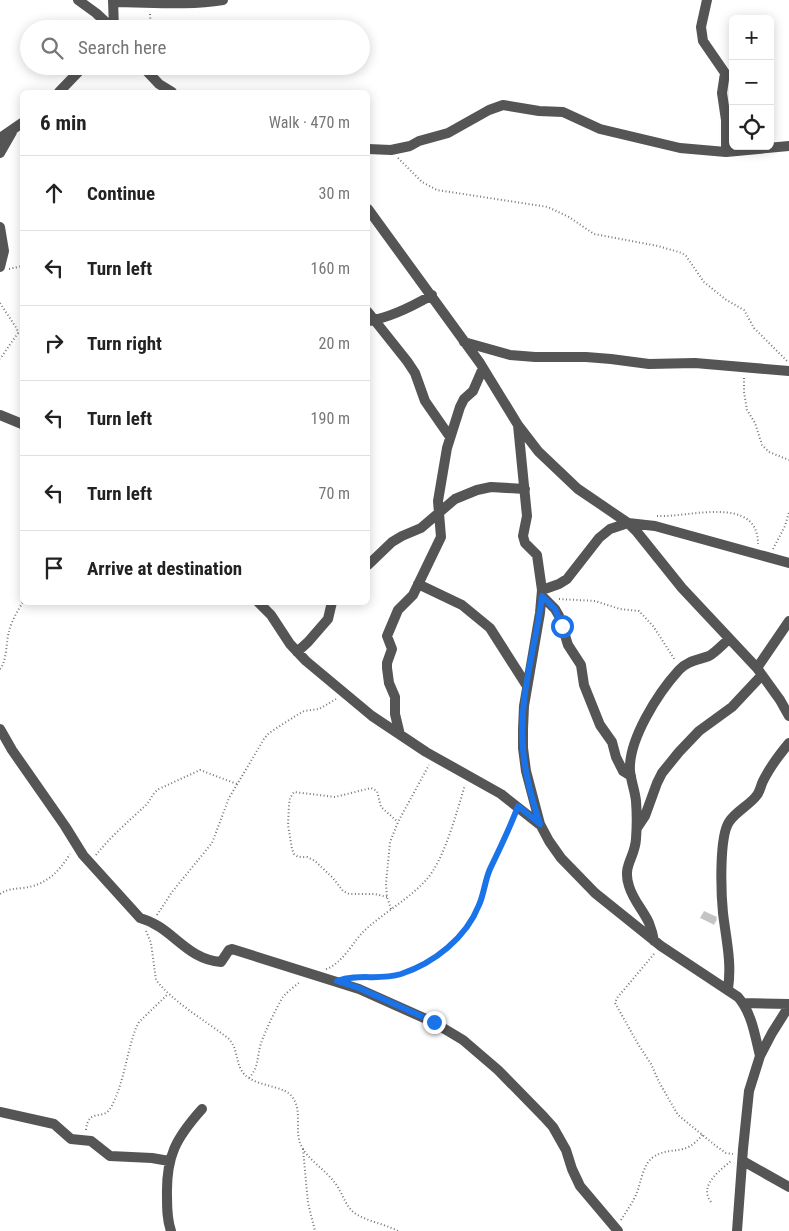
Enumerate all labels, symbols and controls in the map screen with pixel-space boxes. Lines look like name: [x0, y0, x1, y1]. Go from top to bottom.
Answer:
map controls: [729, 15, 774, 150]
button: +: [729, 15, 774, 60]
search box: [20, 20, 370, 75]
icon: search: [38, 34, 66, 62]
text: Search here: [78, 36, 166, 59]
button: −: [729, 60, 774, 105]
button: locate: [729, 105, 774, 150]
text: 6 min: [40, 111, 87, 135]
text: Walk · 470 m: [269, 113, 350, 132]
icon: ahead: [40, 179, 68, 207]
text: Continue: [87, 182, 155, 205]
text: 30 m: [318, 184, 350, 203]
icon: left: [40, 254, 68, 282]
text: Turn left: [87, 257, 152, 280]
text: 160 m: [311, 259, 350, 278]
icon: right: [40, 329, 68, 357]
text: Turn right: [87, 332, 162, 355]
text: 20 m: [318, 334, 350, 353]
icon: left: [40, 404, 68, 432]
text: Turn left: [87, 407, 152, 430]
text: 190 m: [311, 409, 350, 428]
icon: left: [40, 479, 68, 507]
text: Turn left: [87, 482, 152, 505]
text: 70 m: [318, 484, 350, 503]
icon: arrive: [40, 554, 68, 582]
text: Arrive at destination: [87, 557, 242, 580]
route start: [551, 615, 574, 638]
route end: [423, 1011, 446, 1034]

